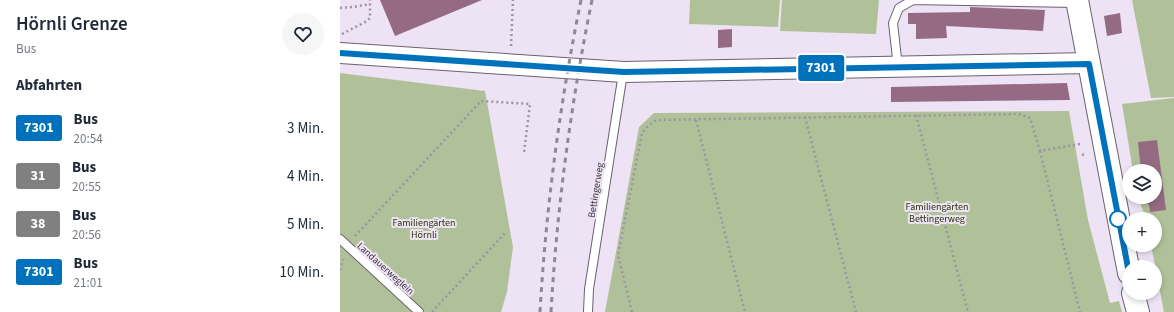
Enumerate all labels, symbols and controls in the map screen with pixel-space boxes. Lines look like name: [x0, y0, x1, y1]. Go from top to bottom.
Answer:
text: Hörnli Grenze: [16, 11, 128, 38]
button: heart: [282, 13, 324, 55]
text: Bus: [16, 40, 36, 58]
line badge: 7301: [793, 55, 849, 81]
text: 7301: [806, 58, 836, 78]
text: Abfahrten: [16, 75, 82, 96]
text: Bus: [74, 109, 98, 130]
text: 7301: [24, 118, 54, 138]
text: 3 Min.: [287, 118, 324, 139]
text: 20:54: [74, 130, 103, 148]
text: Bus: [72, 157, 96, 178]
street label: Bettingerweg: [585, 161, 607, 219]
map controls: [1122, 164, 1162, 300]
button: layers: [1122, 164, 1162, 204]
text: 31: [31, 166, 45, 186]
text: 4 Min.: [287, 166, 324, 187]
text: 20:55: [72, 178, 101, 196]
park label: Familiengärten Bettingerweg: [906, 200, 968, 226]
text: Bus: [72, 205, 96, 226]
unlabelled marker: [1109, 210, 1127, 228]
button: +: [1122, 212, 1162, 252]
text: 38: [31, 214, 45, 234]
text: 5 Min.: [287, 214, 324, 235]
park label: Familiengärten Hörnli: [393, 216, 455, 242]
text: 20:56: [72, 226, 101, 244]
street label: Landauerweglein: [354, 239, 417, 298]
text: Bus: [74, 253, 98, 274]
button: −: [1122, 260, 1162, 300]
text: 7301: [24, 262, 54, 282]
text: 10 Min.: [280, 262, 324, 283]
text: 21:01: [74, 274, 103, 292]

